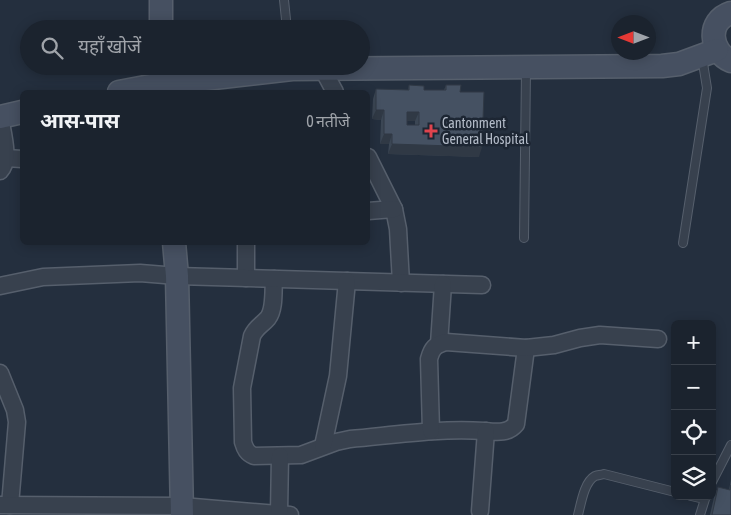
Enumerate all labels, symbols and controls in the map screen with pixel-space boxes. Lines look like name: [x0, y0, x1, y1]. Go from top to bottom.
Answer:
north arrow: [611, 15, 656, 60]
search box: [20, 20, 370, 75]
icon: search: [38, 34, 66, 62]
text: यहाँ खोजें: [78, 35, 141, 57]
text: आस-पास: [40, 108, 119, 132]
text: 0 नतीजे: [306, 112, 350, 130]
place label: Cantonment General Hospital: [442, 115, 529, 147]
marker: Cantonment General Hospital: [424, 124, 438, 138]
map controls: [671, 320, 716, 500]
button: +: [671, 320, 716, 365]
button: −: [671, 365, 716, 410]
button: locate: [671, 410, 716, 455]
button: layers: [671, 455, 716, 500]

